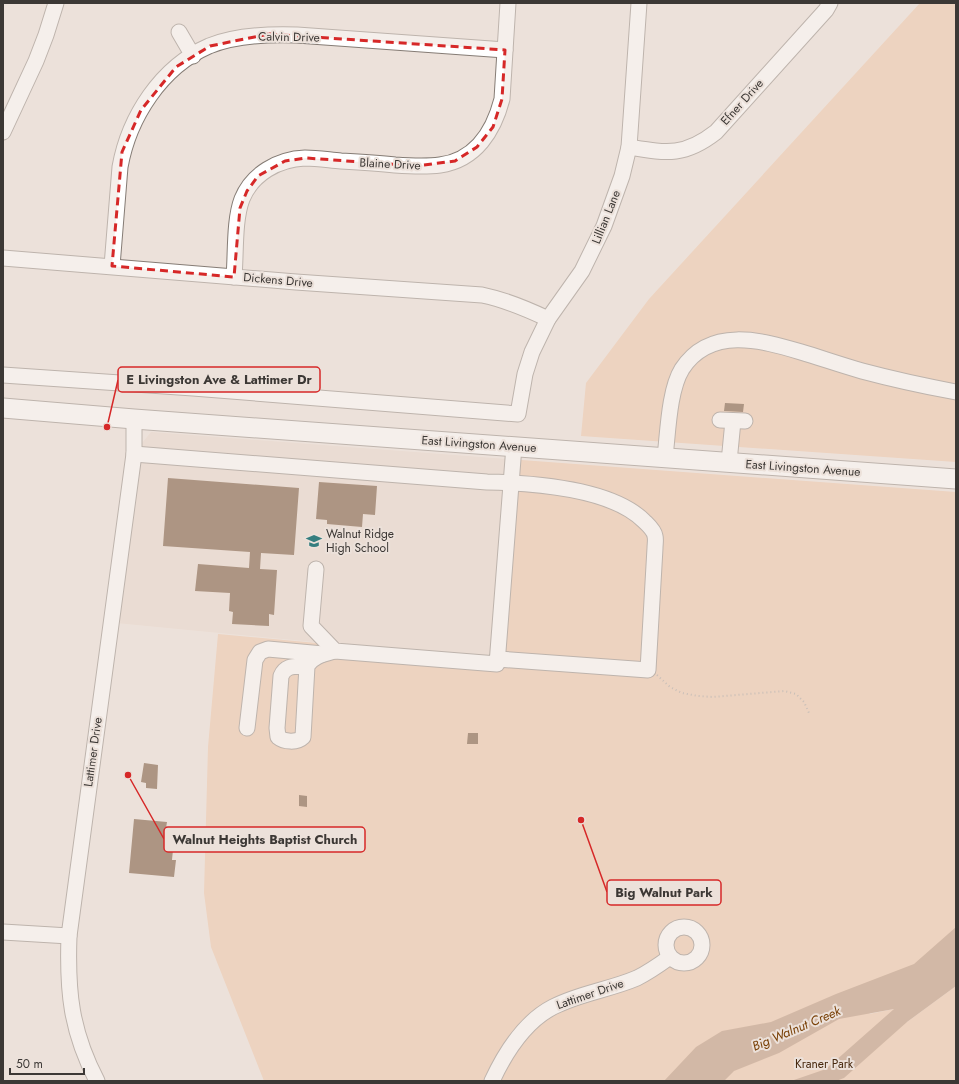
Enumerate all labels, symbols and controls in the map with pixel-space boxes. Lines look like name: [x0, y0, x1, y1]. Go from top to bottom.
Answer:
street label: Calvin Drive: [258, 27, 320, 47]
street label: Efner Drive: [716, 75, 768, 129]
street label: Blaine Drive: [359, 153, 421, 175]
street label: Lillian Lane: [587, 187, 625, 247]
street label: Dickens Drive: [242, 268, 314, 292]
callout: E Livingston Ave & Lattimer Dr: [118, 367, 320, 392]
text: E Livingston Ave & Lattimer Dr: [126, 370, 312, 389]
street label: East Livingston Avenue: [421, 431, 537, 457]
street label: East Livingston Avenue: [745, 455, 861, 481]
place label: Walnut Ridge High School: [326, 525, 394, 557]
school or university icon: Walnut Ridge High School: [305, 532, 323, 550]
street label: Lattimer Drive: [79, 716, 107, 788]
callout: Walnut Heights Baptist Church: [164, 827, 365, 852]
text: Walnut Heights Baptist Church: [173, 830, 357, 849]
callout: Big Walnut Park: [607, 880, 721, 905]
text: Big Walnut Park: [615, 883, 713, 902]
street label: Lattimer Drive: [554, 974, 626, 1014]
water label: Big Walnut Creek: [749, 1001, 844, 1056]
scale bar: [10, 1050, 84, 1076]
text: 50 m: [16, 1055, 43, 1073]
park label: Kraner Park: [795, 1055, 854, 1073]

